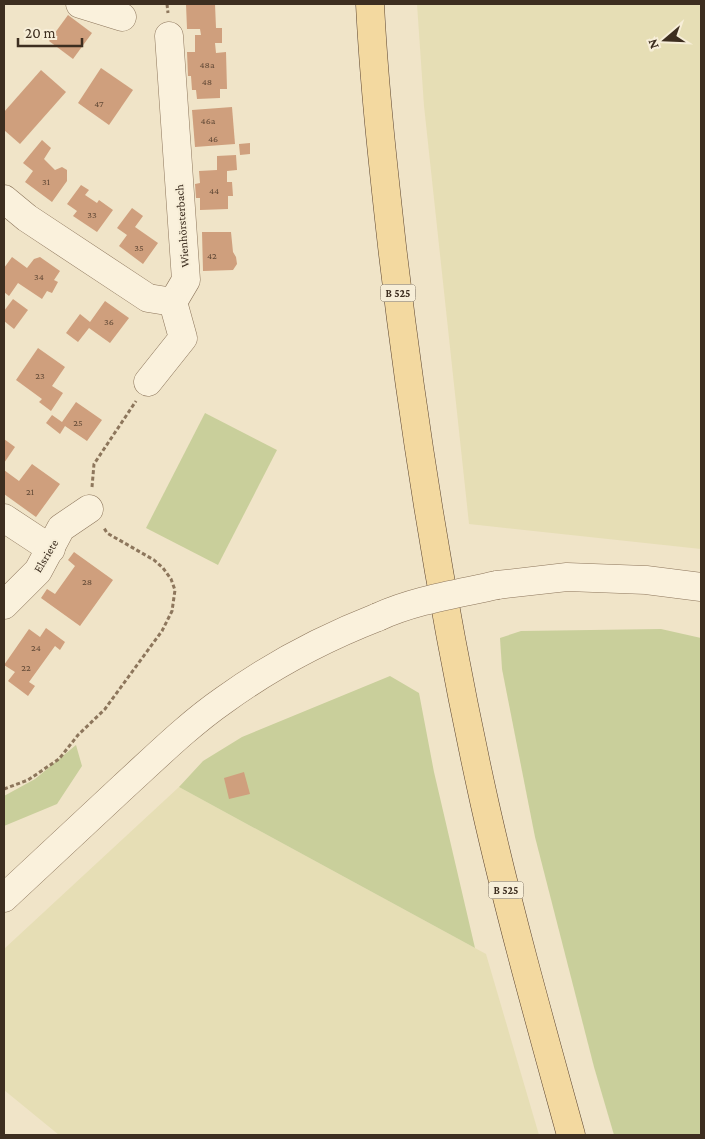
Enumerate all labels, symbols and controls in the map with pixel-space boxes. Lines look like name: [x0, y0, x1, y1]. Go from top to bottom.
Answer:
scale bar: [18, 15, 81, 47]
north arrow: [640, 15, 690, 65]
text: 20 m: [25, 25, 56, 41]
text: N: [643, 37, 662, 51]
house number: 48a: [199, 59, 215, 70]
house number: 48: [202, 76, 212, 87]
house number: 47: [94, 98, 104, 109]
house number: 46a: [201, 115, 216, 126]
house number: 46: [208, 133, 218, 144]
house number: 31: [42, 176, 50, 187]
street label: Wienhörsterbach: [172, 183, 192, 268]
house number: 44: [209, 185, 219, 196]
house number: 33: [87, 209, 97, 220]
house number: 35: [134, 242, 144, 253]
house number: 42: [207, 250, 217, 261]
house number: 34: [34, 271, 44, 282]
road number: B 525: [380, 284, 416, 302]
house number: 36: [104, 316, 114, 327]
house number: 23: [35, 370, 45, 381]
house number: 25: [73, 417, 83, 428]
house number: 21: [26, 486, 34, 497]
street label: Elsriete: [31, 537, 61, 575]
house number: 28: [82, 576, 92, 587]
house number: 24: [31, 642, 41, 653]
house number: 22: [21, 662, 31, 673]
road number: B 525: [488, 882, 524, 898]

